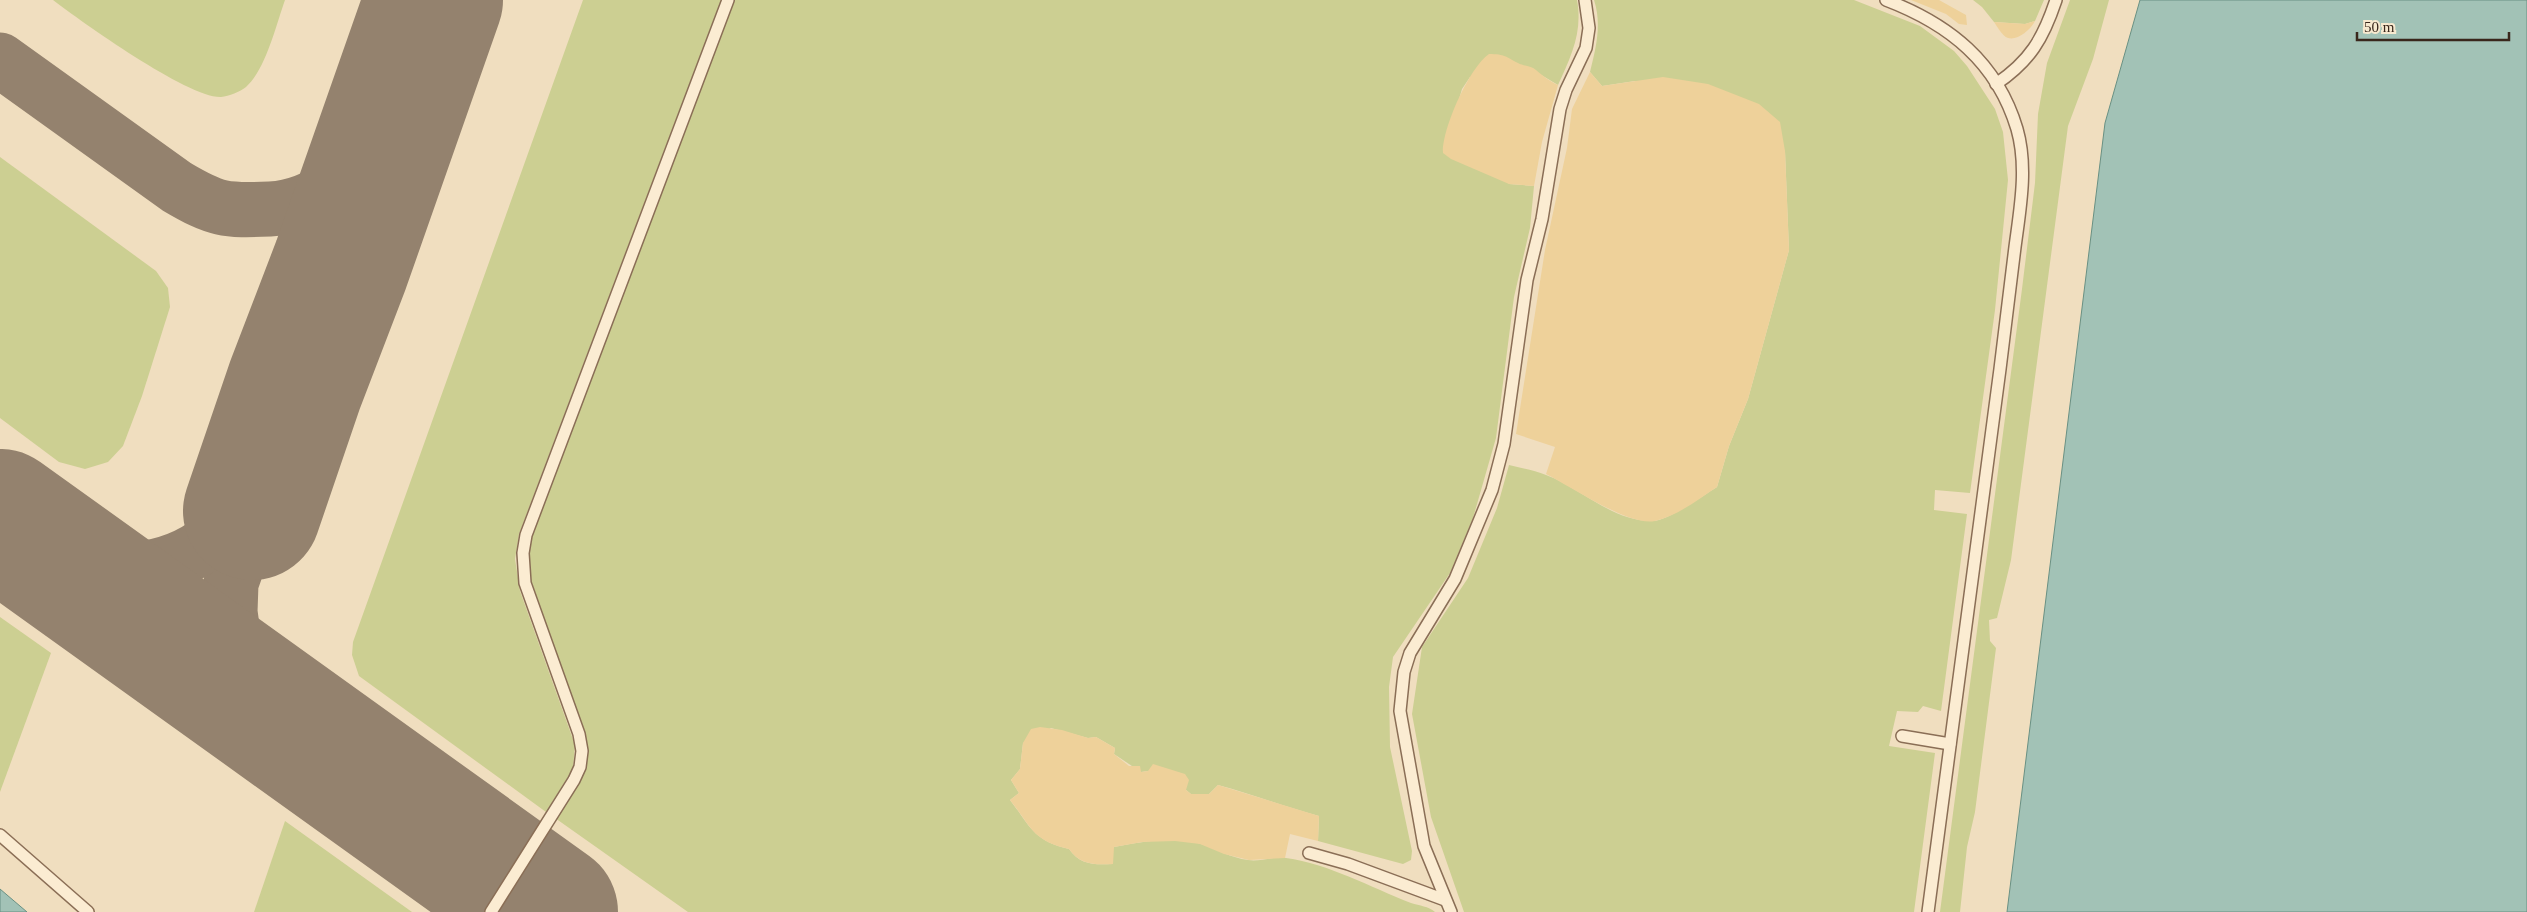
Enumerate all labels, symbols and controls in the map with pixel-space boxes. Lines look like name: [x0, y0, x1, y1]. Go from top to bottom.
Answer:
scale bar: [2357, 10, 2510, 42]
text: 50 m: [2364, 19, 2395, 35]

